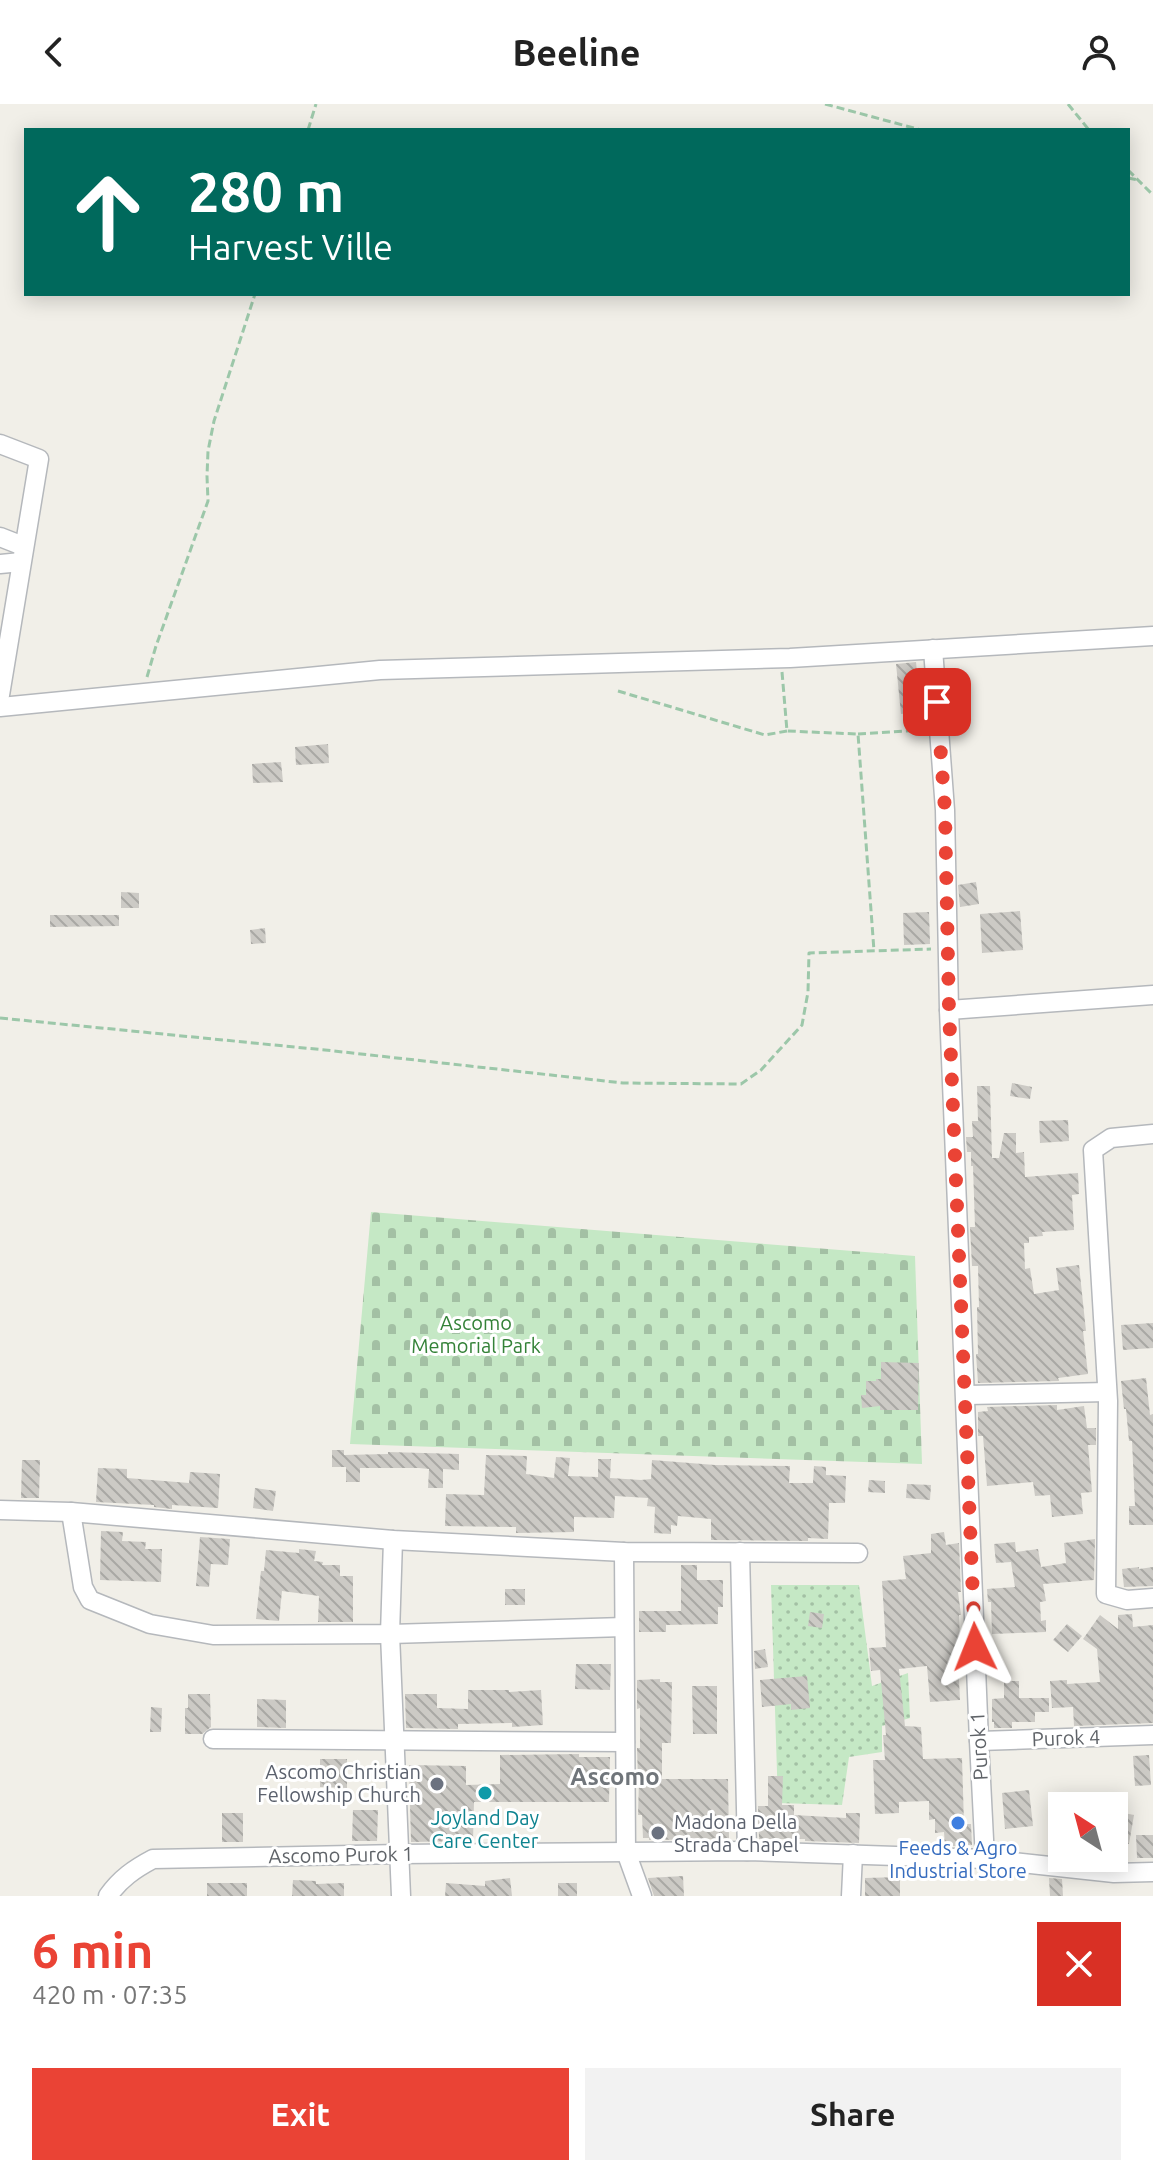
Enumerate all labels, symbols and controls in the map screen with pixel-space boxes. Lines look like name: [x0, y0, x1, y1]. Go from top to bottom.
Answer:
icon: back: [32, 30, 76, 74]
icon: person: [1077, 30, 1121, 74]
text: Beeline: [512, 32, 641, 73]
icon: ahead: [56, 160, 160, 264]
text: 280 m: [188, 160, 344, 223]
text: Harvest Ville: [188, 226, 393, 267]
pin: [903, 668, 971, 736]
icon: arrive: [915, 680, 959, 724]
park label: Ascomo Memorial Park: [411, 1311, 541, 1357]
position arrow: [933, 1605, 1017, 1689]
street label: Purok 1: [965, 1711, 992, 1781]
street label: Purok 4: [1031, 1725, 1101, 1750]
place label: Ascomo Christian Fellowship Church: [257, 1760, 421, 1806]
district label: Ascomo: [570, 1763, 660, 1790]
marker: Ascomo Christian Fellowship Church: [428, 1775, 446, 1793]
marker: Joyland Day Care Center: [476, 1784, 494, 1802]
north arrow: [1048, 1792, 1128, 1872]
map controls: [1048, 1792, 1128, 1872]
place label: Joyland Day Care Center: [431, 1806, 540, 1852]
place label: Madona Della Strada Chapel: [674, 1810, 799, 1856]
marker: Feeds & Agro Industrial Store: [949, 1814, 967, 1832]
marker: Madona Della Strada Chapel: [649, 1824, 667, 1842]
place label: Feeds & Agro Industrial Store: [889, 1836, 1027, 1882]
street label: Ascomo Purok 1: [268, 1842, 414, 1867]
button: close: [1037, 1922, 1121, 2006]
text: 6 min: [32, 1923, 153, 1977]
text: 420 m · 07:35: [32, 1980, 188, 2009]
button: Exit: [32, 2068, 569, 2160]
button: Share: [585, 2068, 1121, 2160]

